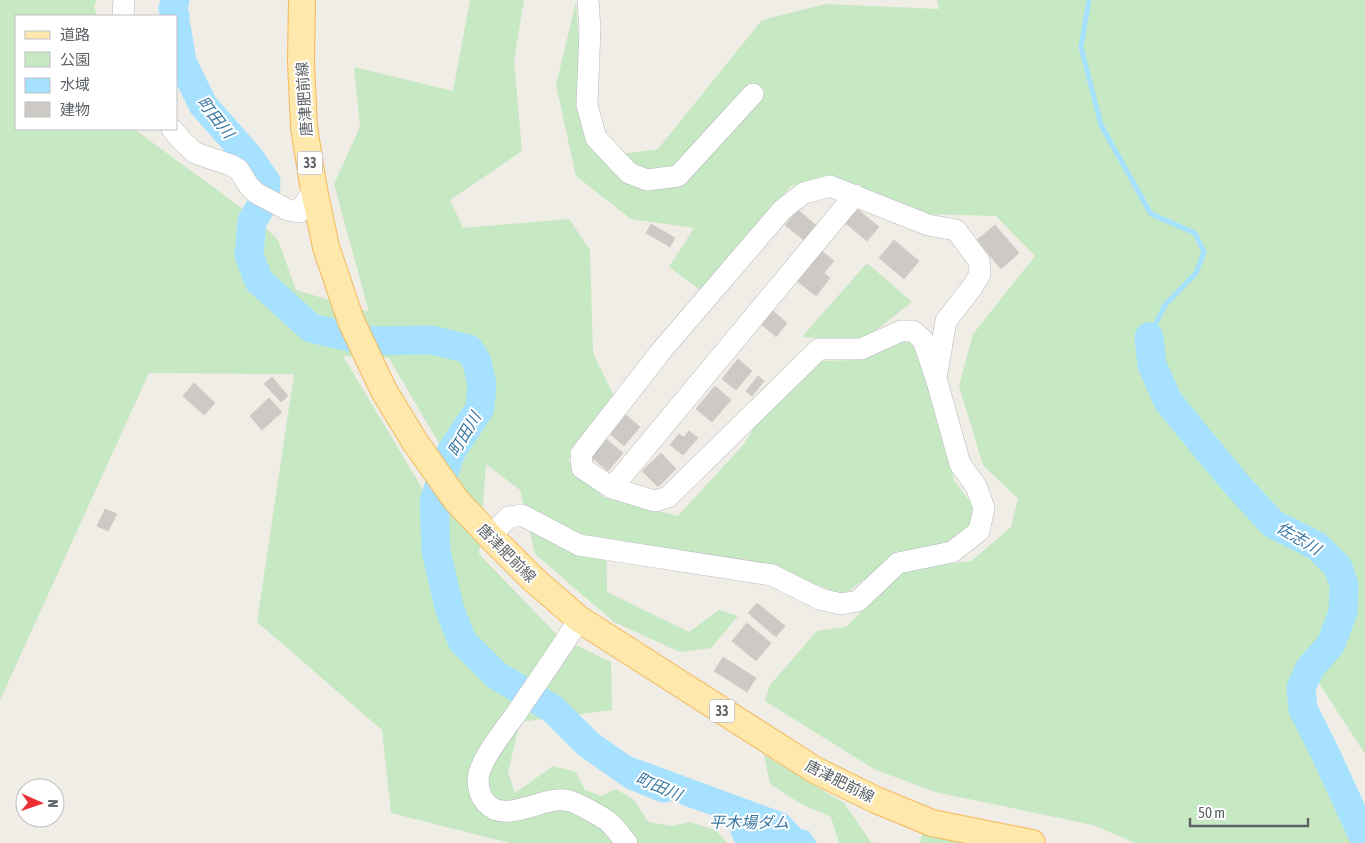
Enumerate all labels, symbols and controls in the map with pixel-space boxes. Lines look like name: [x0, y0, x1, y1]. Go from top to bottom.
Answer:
legend: [15, 15, 178, 130]
text: 道路: [60, 26, 90, 43]
text: 公園: [60, 51, 90, 68]
street label: 唐津肥前線: [293, 61, 315, 137]
text: 水域: [60, 76, 90, 93]
water label: 町田川: [194, 93, 239, 143]
text: 建物: [60, 101, 90, 118]
road number: 33: [298, 152, 322, 174]
water label: 町田川: [444, 407, 485, 459]
water label: 佐志川: [1274, 518, 1326, 559]
street label: 唐津肥前線: [474, 520, 540, 586]
road number: 33: [710, 699, 734, 722]
street label: 唐津肥前線: [803, 756, 877, 806]
water label: 町田川: [633, 768, 686, 804]
north arrow: [15, 778, 65, 828]
scale bar: [1190, 796, 1308, 828]
text: N: [45, 799, 61, 808]
text: 50 m: [1198, 804, 1225, 821]
water label: 平木場ダム: [709, 813, 789, 831]

